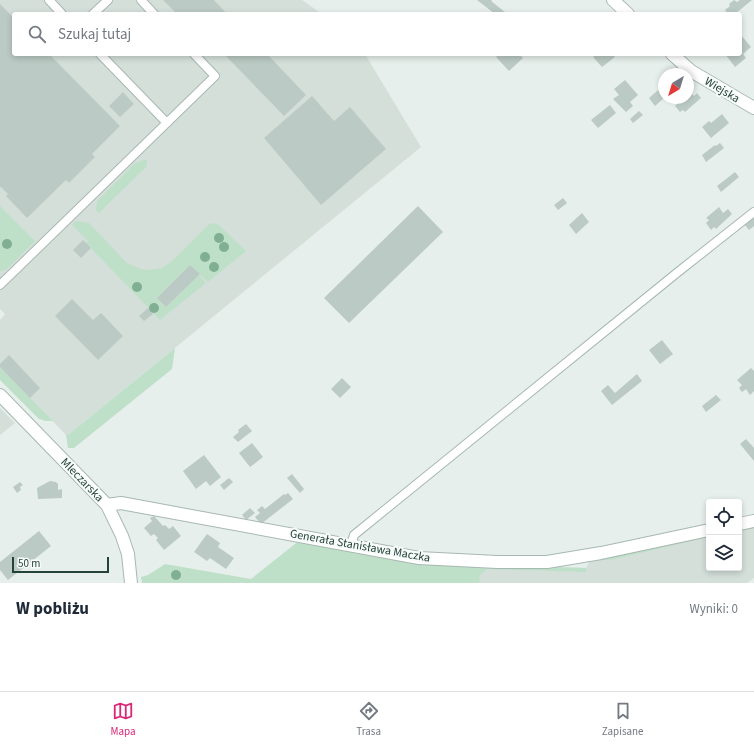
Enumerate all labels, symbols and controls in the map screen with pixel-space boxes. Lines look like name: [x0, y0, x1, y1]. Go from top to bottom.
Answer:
search box: [12, 12, 742, 56]
icon: search: [26, 23, 48, 45]
text: Szukaj tutaj: [58, 24, 131, 45]
north arrow: [658, 68, 694, 104]
street label: Wiejska: [701, 73, 743, 107]
street label: Mleczarska: [57, 454, 107, 506]
map controls: [706, 499, 742, 571]
button: locate: [706, 499, 742, 535]
street label: Generała Stanisława Maczka: [289, 525, 431, 567]
button: layers: [706, 535, 742, 571]
scale bar: [12, 555, 109, 574]
text: 50 m: [18, 556, 40, 571]
text: W pobliżu: [16, 597, 89, 621]
text: Wyniki: 0: [689, 600, 738, 618]
tab: Mapa: [110, 700, 135, 739]
tab: Trasa: [356, 700, 381, 739]
tab: Zapisane: [602, 700, 644, 739]

